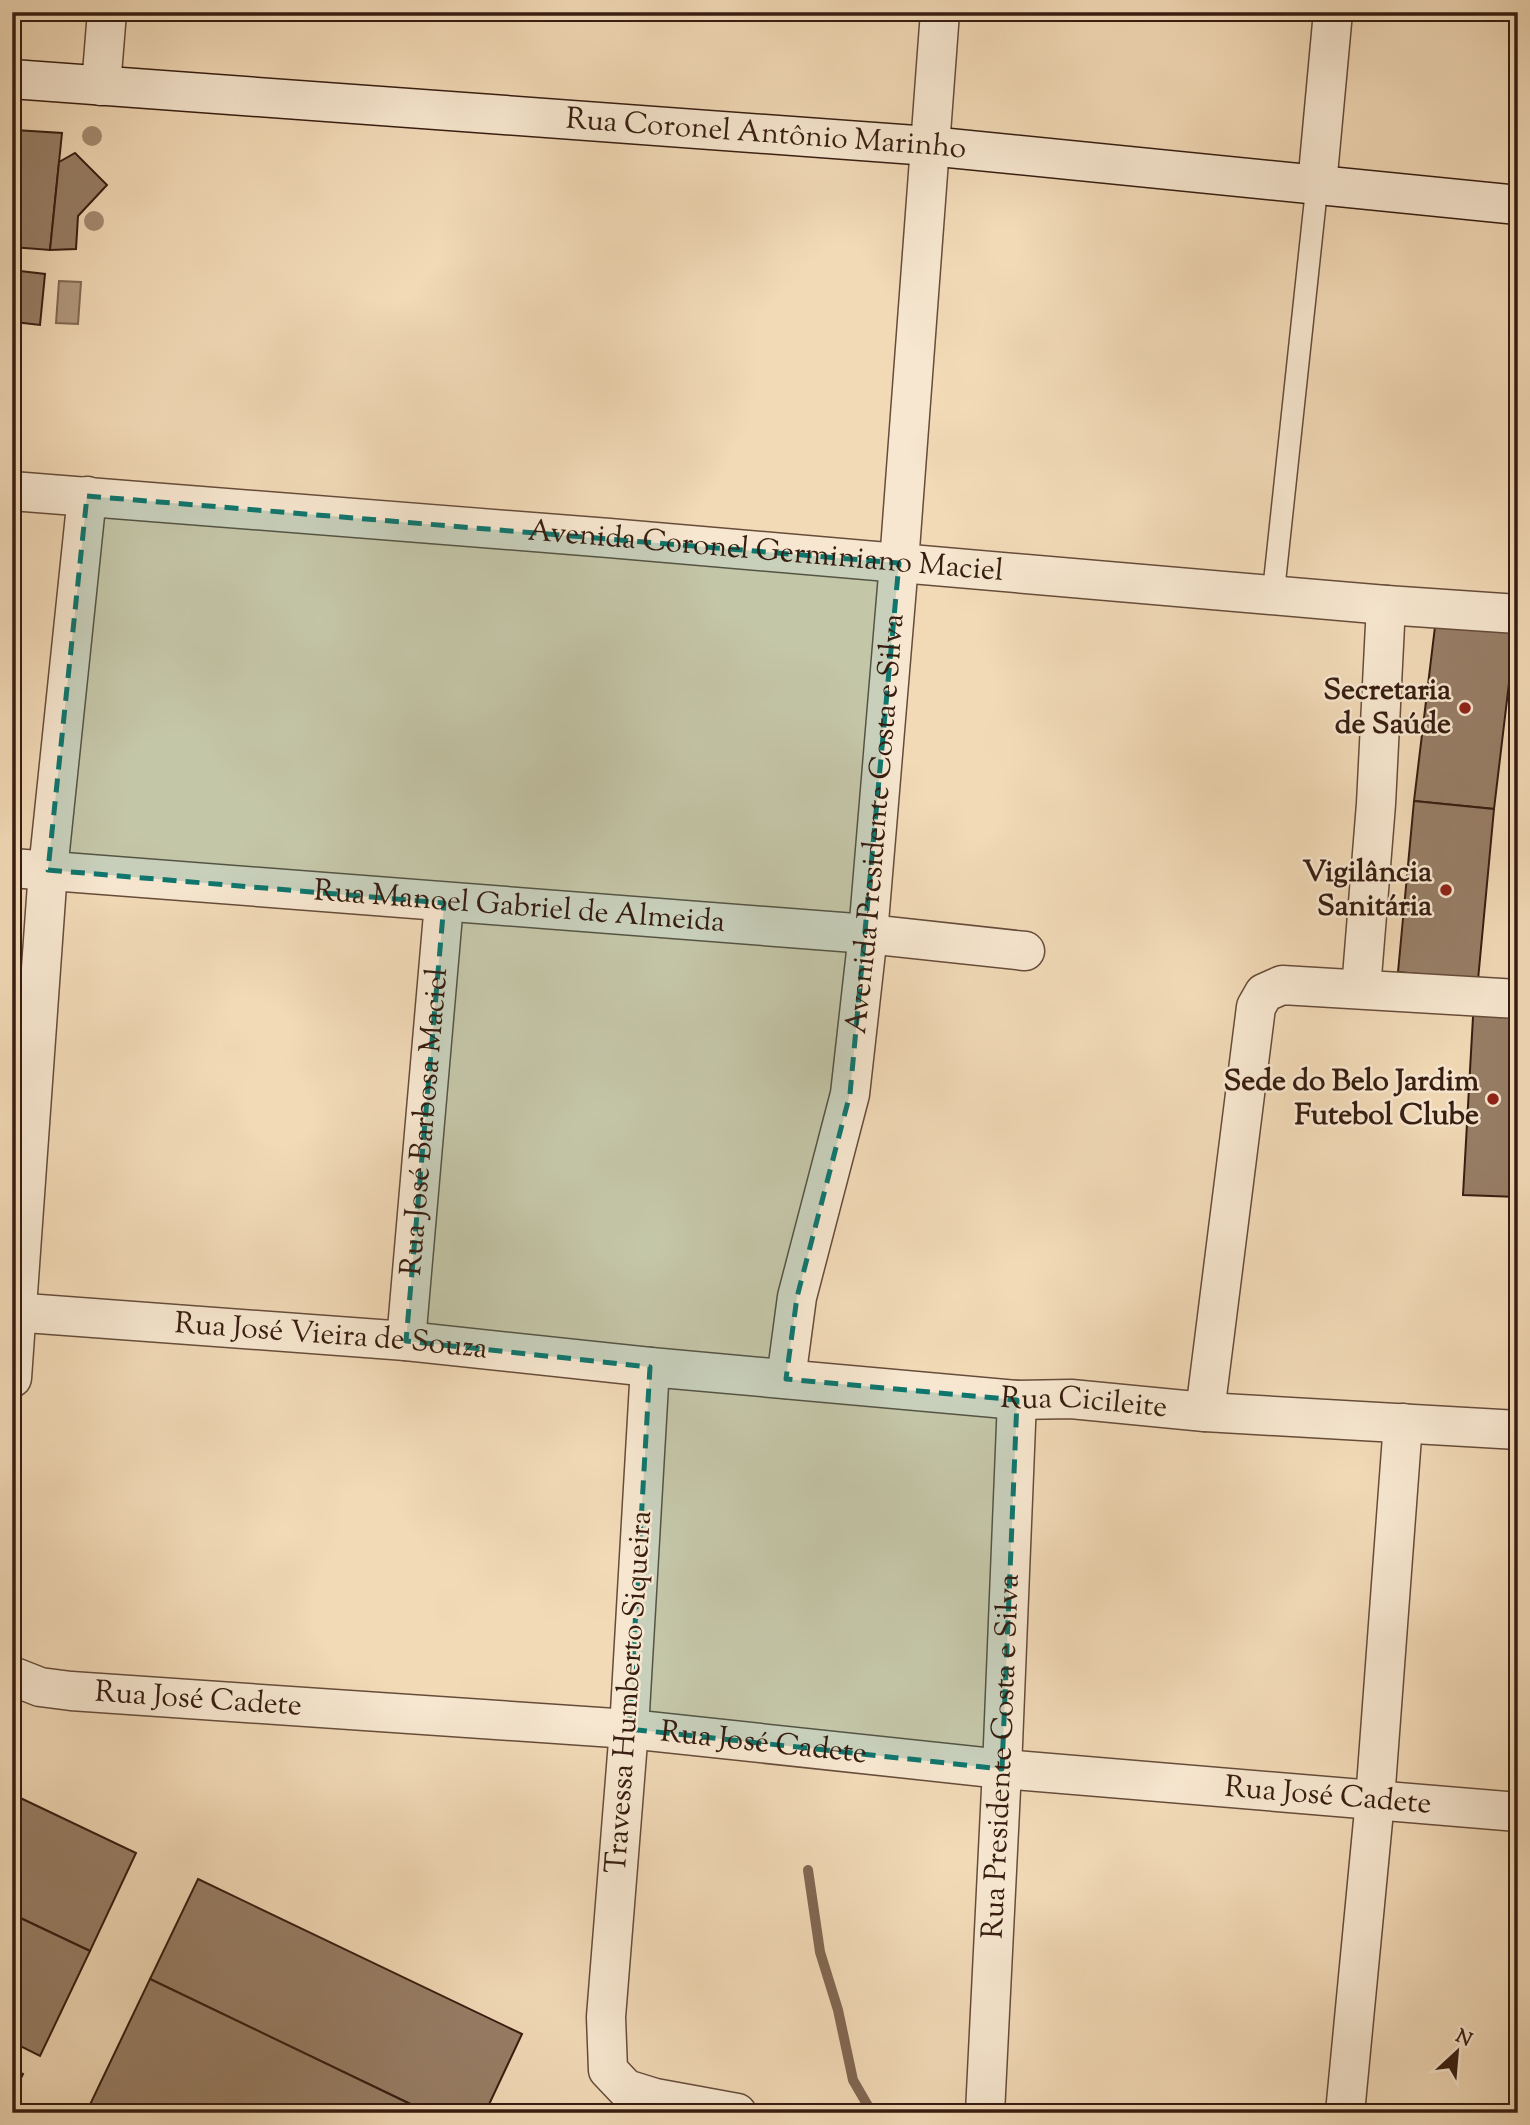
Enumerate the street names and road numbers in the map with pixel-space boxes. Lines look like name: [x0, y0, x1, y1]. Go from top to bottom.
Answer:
street label: Rua Coronel Antônio Marinho: [564, 98, 968, 171]
street label: Avenida Coronel Germiniano Maciel: [526, 510, 1005, 593]
street label: Avenida Presidente Costa e Silva: [835, 612, 916, 1036]
street label: Rua Manoel Gabriel de Almeida: [312, 870, 727, 944]
street label: Rua José Barbosa Maciel: [390, 966, 460, 1278]
street label: Rua José Vieira de Souza: [173, 1303, 490, 1371]
street label: Rua Cicileite: [999, 1377, 1169, 1430]
street label: Travessa Humberto Siqueira: [596, 1509, 664, 1875]
street label: Rua Presidente Costa e Silva: [972, 1573, 1031, 1940]
street label: Rua José Cadete: [93, 1671, 303, 1728]
street label: Rua José Cadete: [658, 1711, 869, 1776]
street label: Rua José Cadete: [1223, 1766, 1433, 1826]

